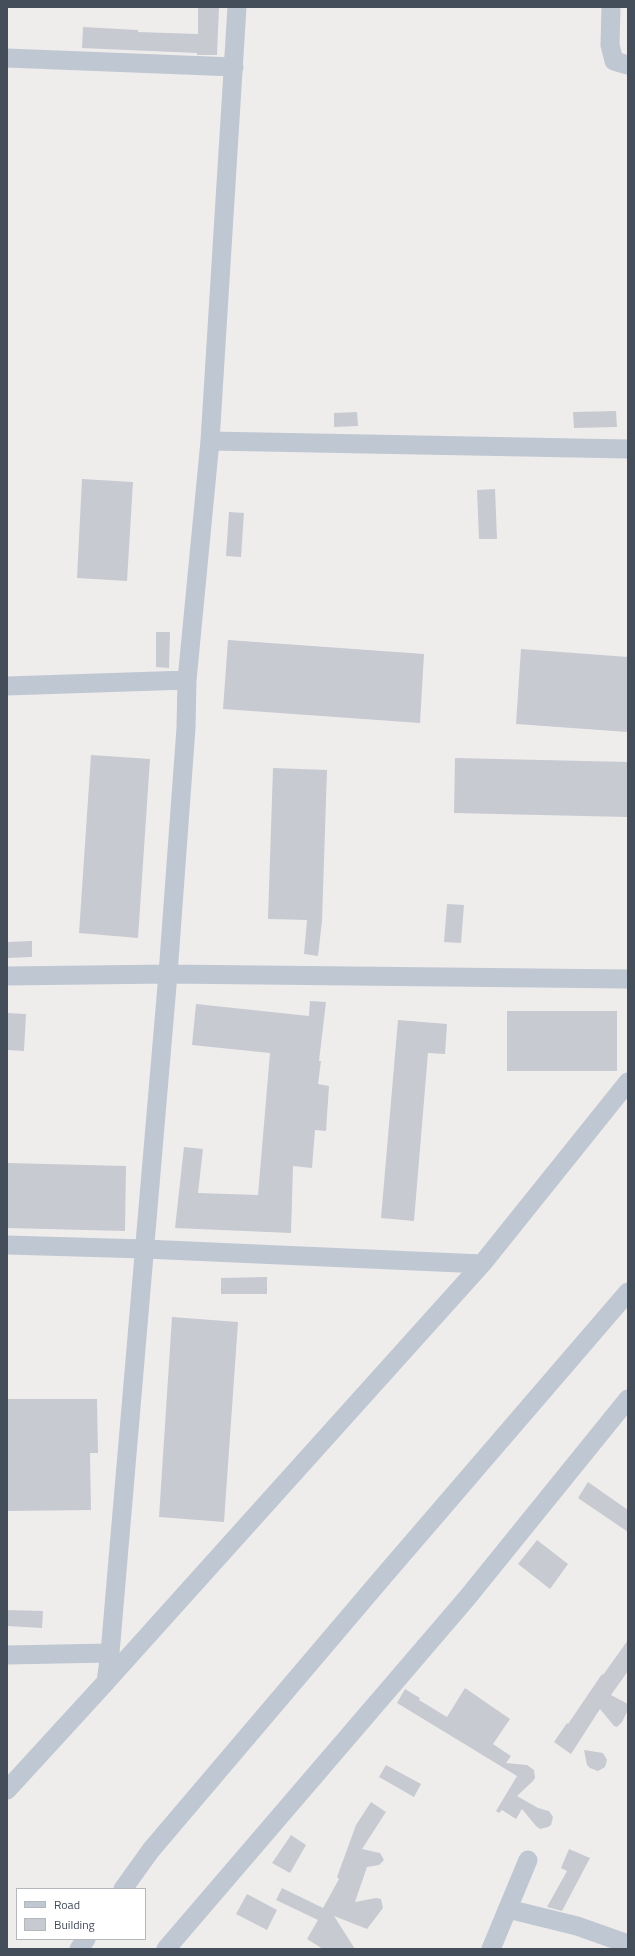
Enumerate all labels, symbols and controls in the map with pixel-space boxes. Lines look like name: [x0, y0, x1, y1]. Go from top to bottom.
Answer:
legend: [16, 1888, 146, 1940]
text: Road: [54, 1895, 80, 1914]
text: Building: [54, 1915, 95, 1934]

